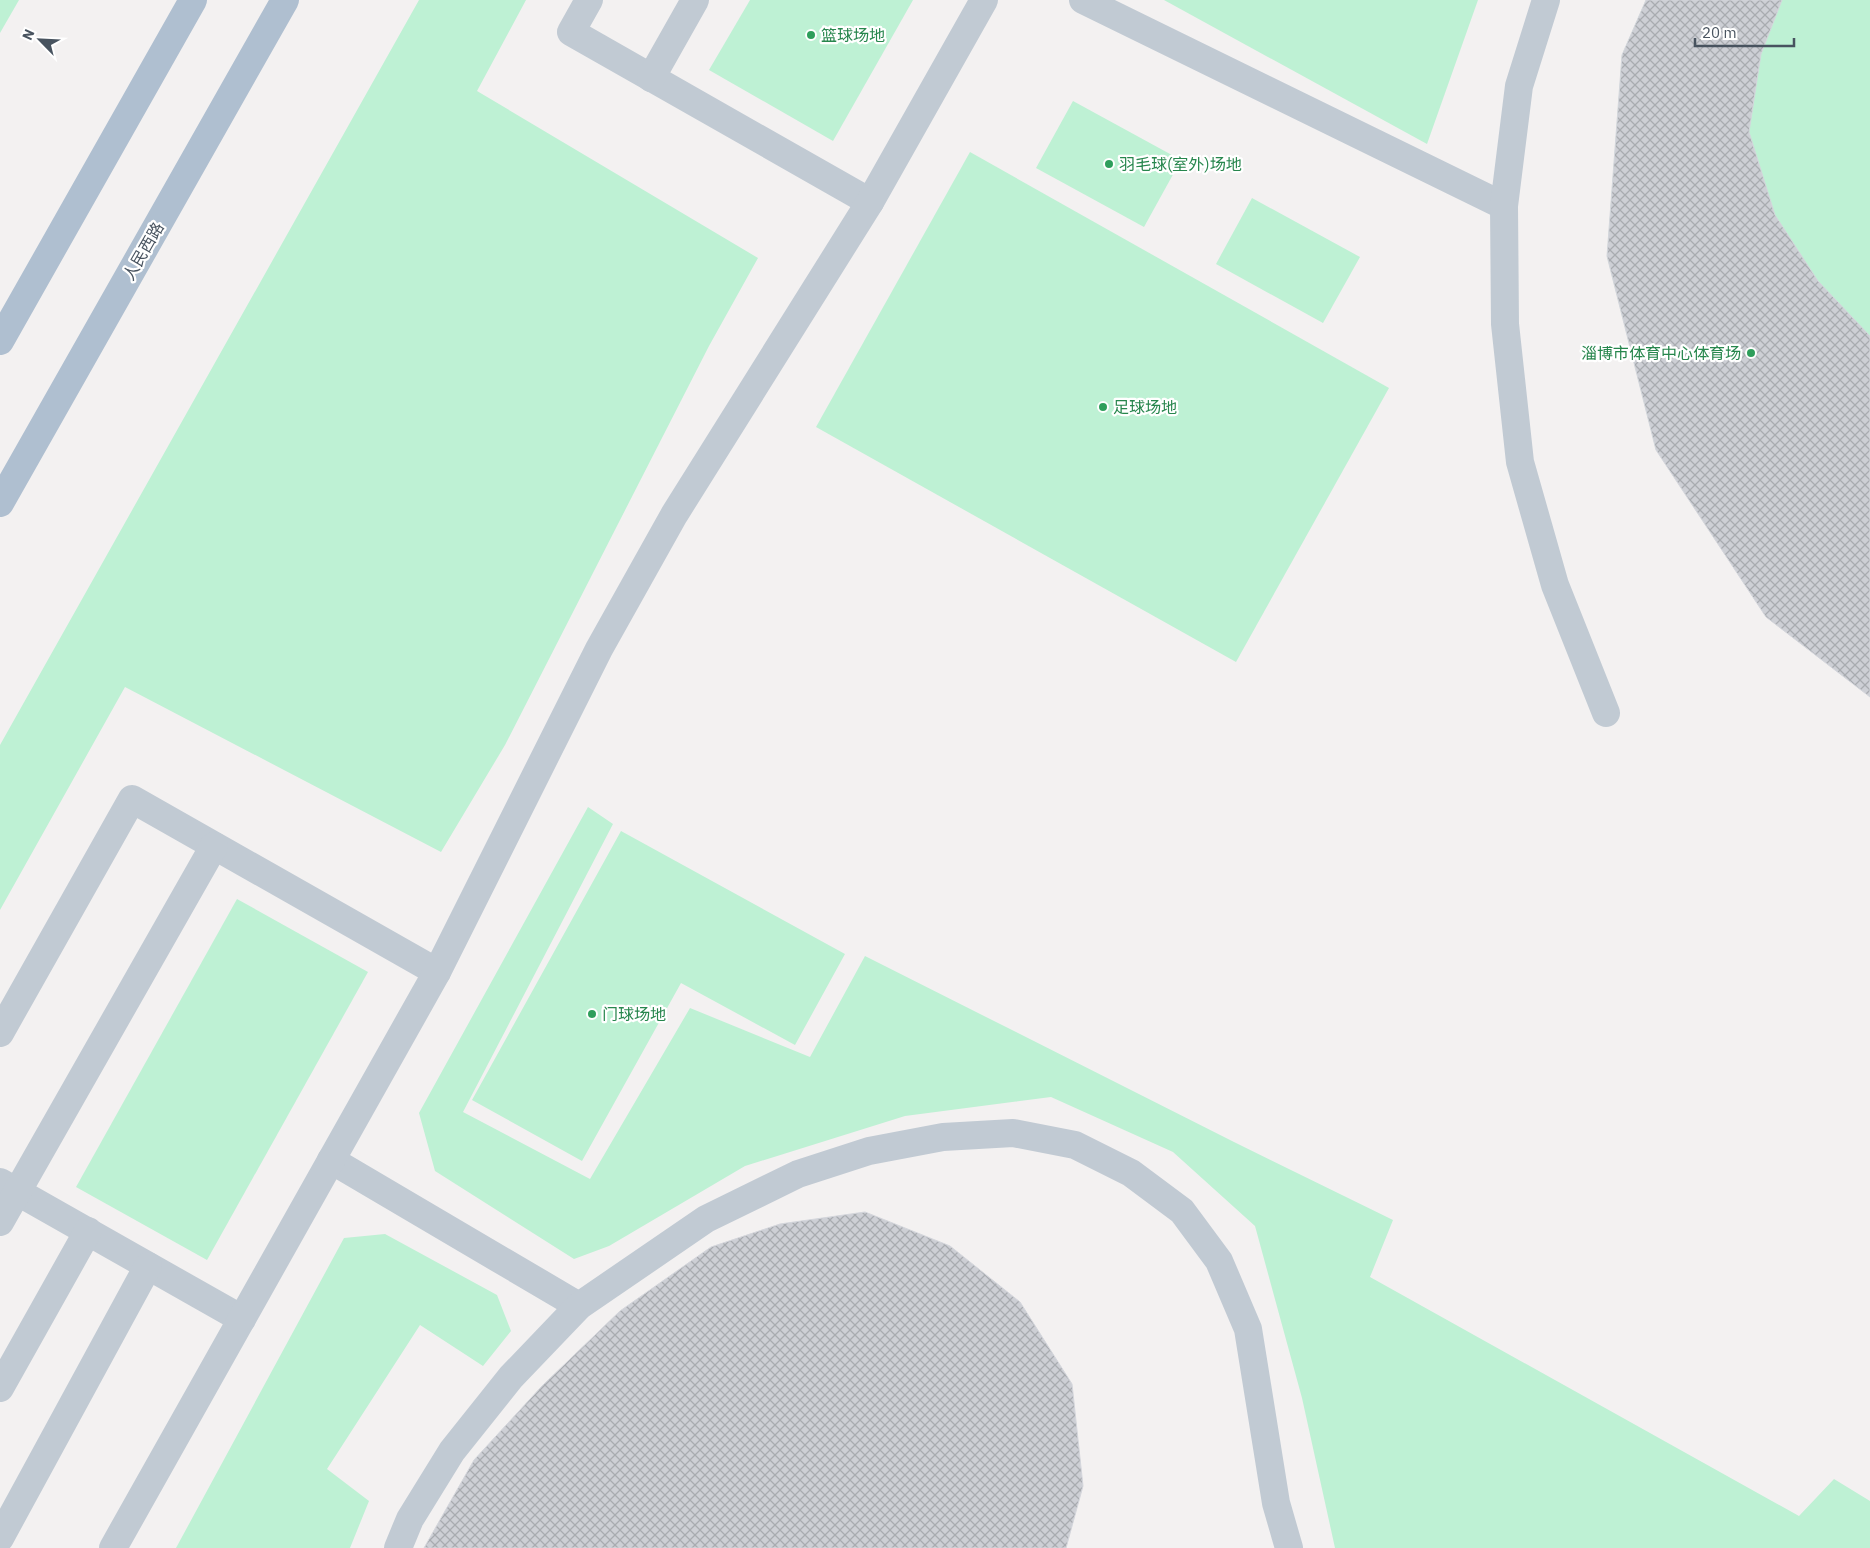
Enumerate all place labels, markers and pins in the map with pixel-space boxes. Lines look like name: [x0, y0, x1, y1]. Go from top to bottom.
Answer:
place label: 篮球场地: [821, 25, 885, 45]
marker: 篮球场地: [805, 29, 817, 41]
place label: 羽毛球(室外)场地: [1119, 154, 1242, 174]
marker: 羽毛球(室外)场地: [1103, 158, 1115, 170]
place label: 淄博市体育中心体育场: [1581, 343, 1741, 363]
marker: 淄博市体育中心体育场: [1745, 347, 1757, 359]
place label: 足球场地: [1113, 397, 1177, 417]
marker: 足球场地: [1097, 401, 1109, 413]
place label: 门球场地: [602, 1004, 666, 1024]
marker: 门球场地: [586, 1008, 598, 1020]

